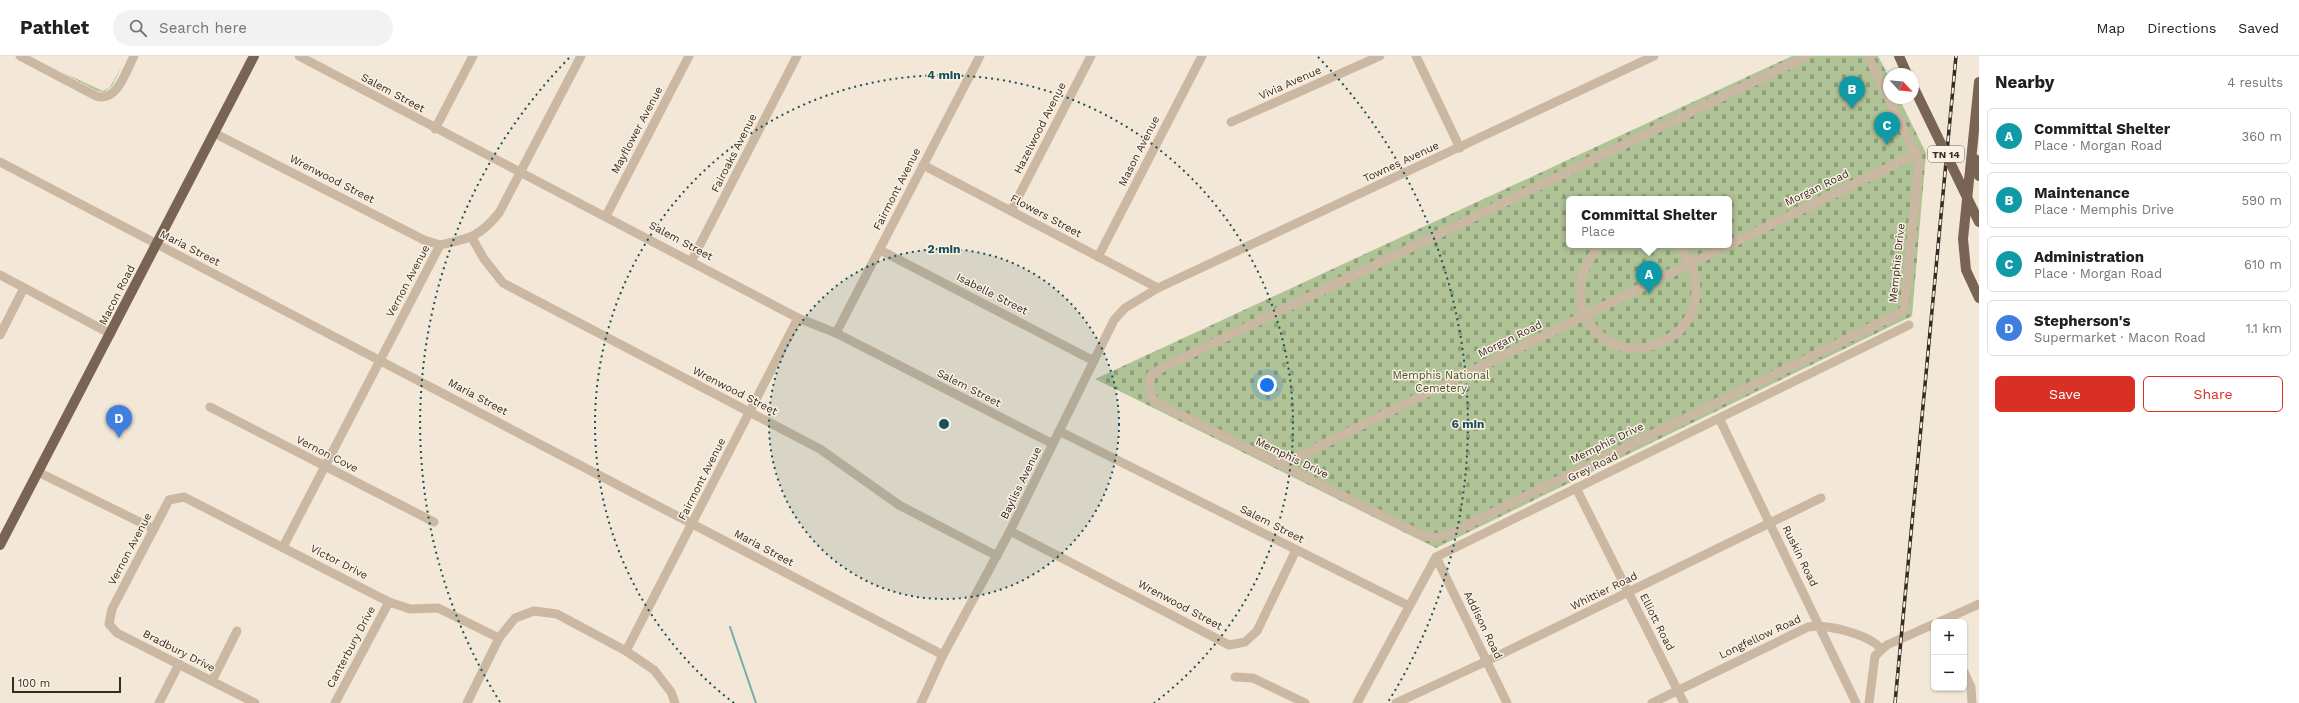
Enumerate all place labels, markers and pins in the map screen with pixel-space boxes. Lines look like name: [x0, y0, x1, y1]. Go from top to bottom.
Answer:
pin: B: [1839, 76, 1865, 109]
pin: C: [1874, 112, 1900, 145]
pin: A: [1636, 261, 1662, 294]
pin: D: [106, 405, 132, 438]
centre of rings: [937, 417, 951, 431]

